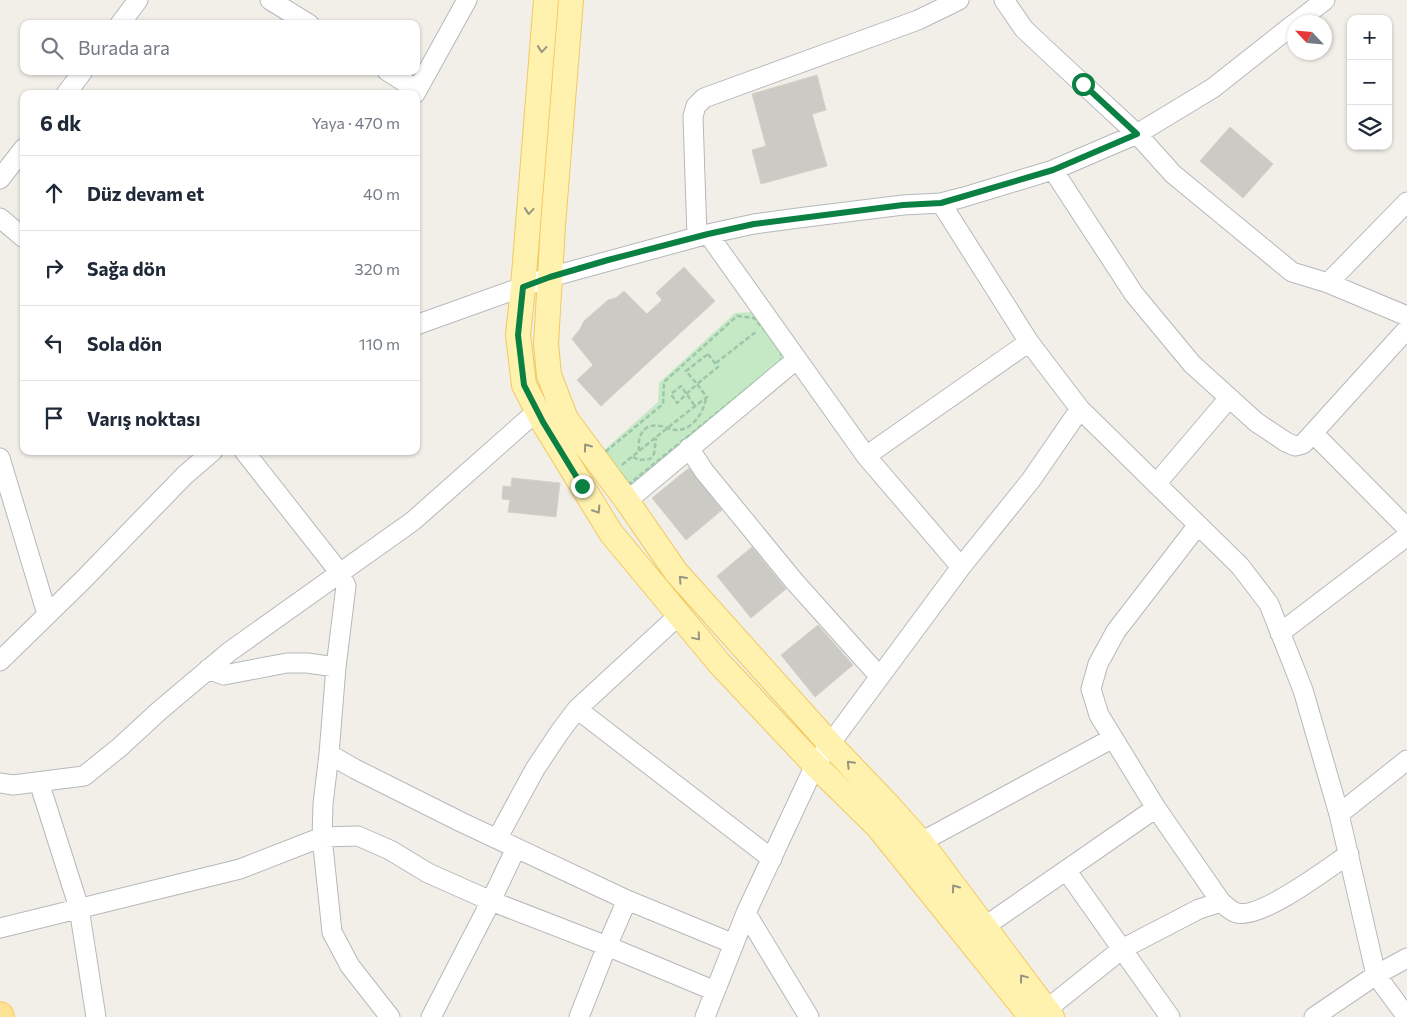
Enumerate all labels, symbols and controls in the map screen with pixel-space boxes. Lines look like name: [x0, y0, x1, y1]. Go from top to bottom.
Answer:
north arrow: [1287, 15, 1332, 60]
map controls: [1347, 15, 1392, 150]
button: +: [1347, 15, 1392, 60]
search box: [20, 20, 420, 75]
icon: search: [38, 34, 66, 62]
text: Burada ara: [78, 36, 170, 59]
one-way arrow: [537, 45, 548, 53]
button: −: [1347, 60, 1392, 105]
route start: [1072, 73, 1095, 96]
button: layers: [1347, 105, 1392, 150]
text: 6 dk: [40, 110, 81, 135]
text: Yaya · 470 m: [311, 113, 400, 132]
icon: ahead: [40, 179, 68, 207]
text: Düz devam et: [87, 182, 204, 205]
text: 40 m: [363, 184, 400, 203]
one-way arrow: [524, 207, 535, 215]
icon: right: [40, 254, 68, 282]
text: Sağa dön: [87, 257, 166, 280]
text: 320 m: [355, 259, 400, 278]
icon: left: [40, 329, 68, 357]
text: Sola dön: [87, 332, 162, 355]
text: 110 m: [359, 334, 400, 353]
icon: arrive: [40, 404, 68, 432]
text: Varış noktası: [87, 407, 200, 430]
one-way arrow: [584, 443, 593, 453]
route end: [571, 475, 594, 498]
one-way arrow: [591, 504, 600, 513]
one-way arrow: [679, 575, 688, 584]
one-way arrow: [692, 631, 700, 640]
one-way arrow: [847, 761, 856, 770]
one-way arrow: [952, 884, 961, 894]
one-way arrow: [1020, 975, 1028, 984]

